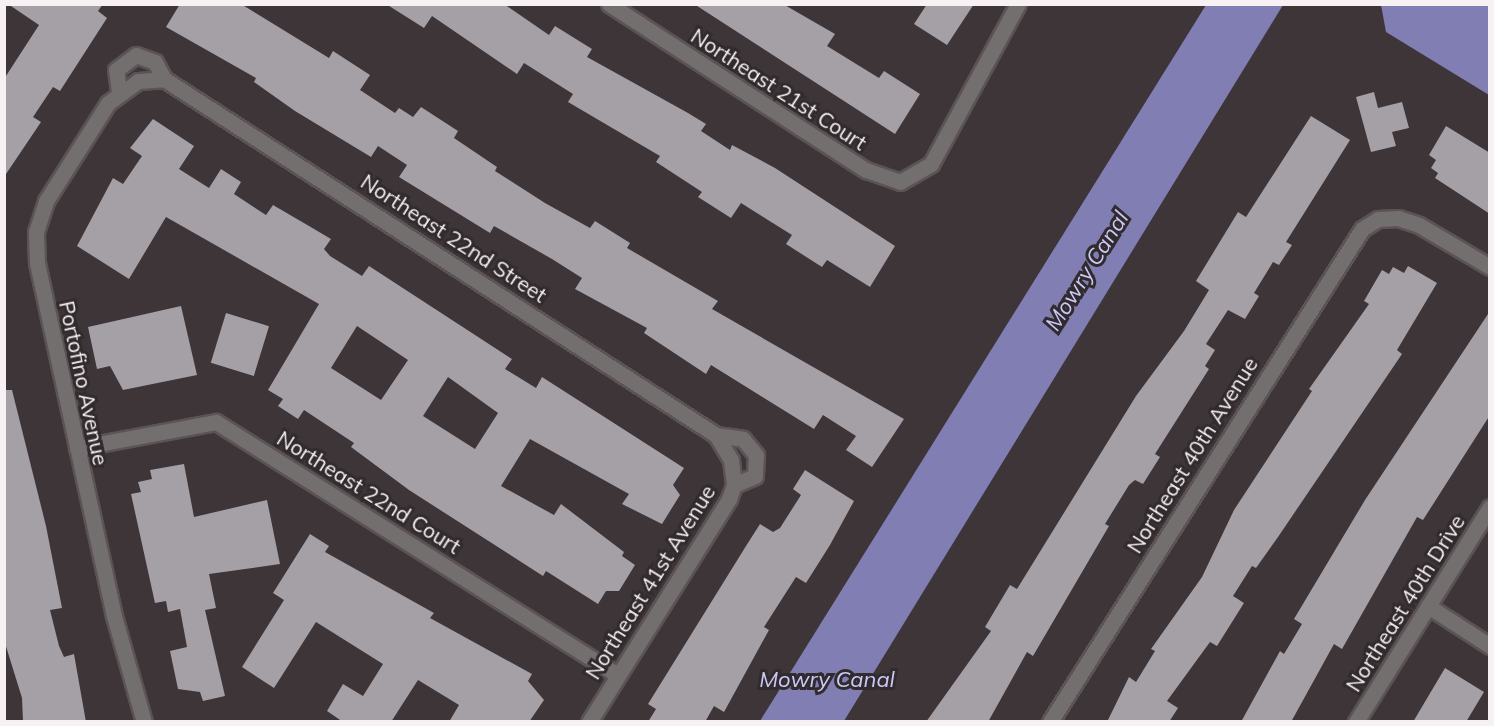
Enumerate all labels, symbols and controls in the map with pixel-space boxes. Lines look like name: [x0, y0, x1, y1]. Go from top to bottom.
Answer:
street label: Northeast 21st Court: [686, 23, 872, 155]
street label: Northeast 22nd Street: [356, 169, 552, 307]
water label: Mowry Canal: [1040, 206, 1134, 336]
street label: Portofino Avenue: [54, 298, 114, 468]
street label: Northeast 40th Avenue: [1121, 352, 1263, 558]
street label: Northeast 22nd Court: [273, 425, 465, 559]
street label: Northeast 41st Avenue: [580, 480, 720, 684]
street label: Northeast 40th Drive: [1340, 510, 1470, 696]
water label: Mowry Canal: [759, 667, 895, 693]

